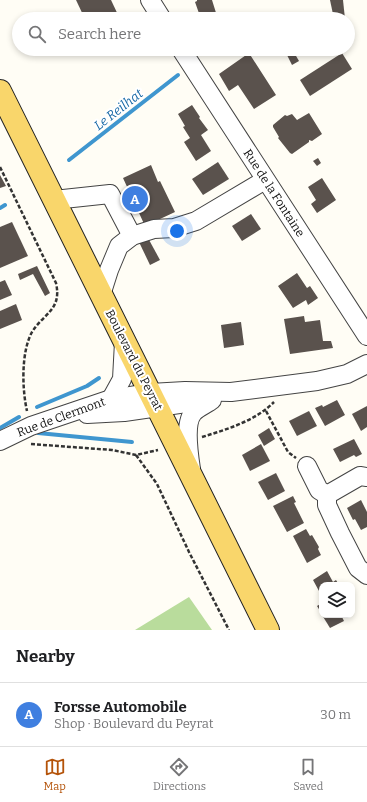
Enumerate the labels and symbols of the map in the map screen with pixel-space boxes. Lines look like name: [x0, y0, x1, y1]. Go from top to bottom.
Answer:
water label: Le Reilhat: [91, 86, 146, 133]
street label: Rue de la Fontaine: [240, 147, 308, 239]
pin: A: [122, 184, 148, 214]
your location: [167, 221, 187, 241]
street label: Boulevard du Peyrat: [103, 307, 166, 413]
street label: Rue de Clermont: [15, 394, 108, 439]

